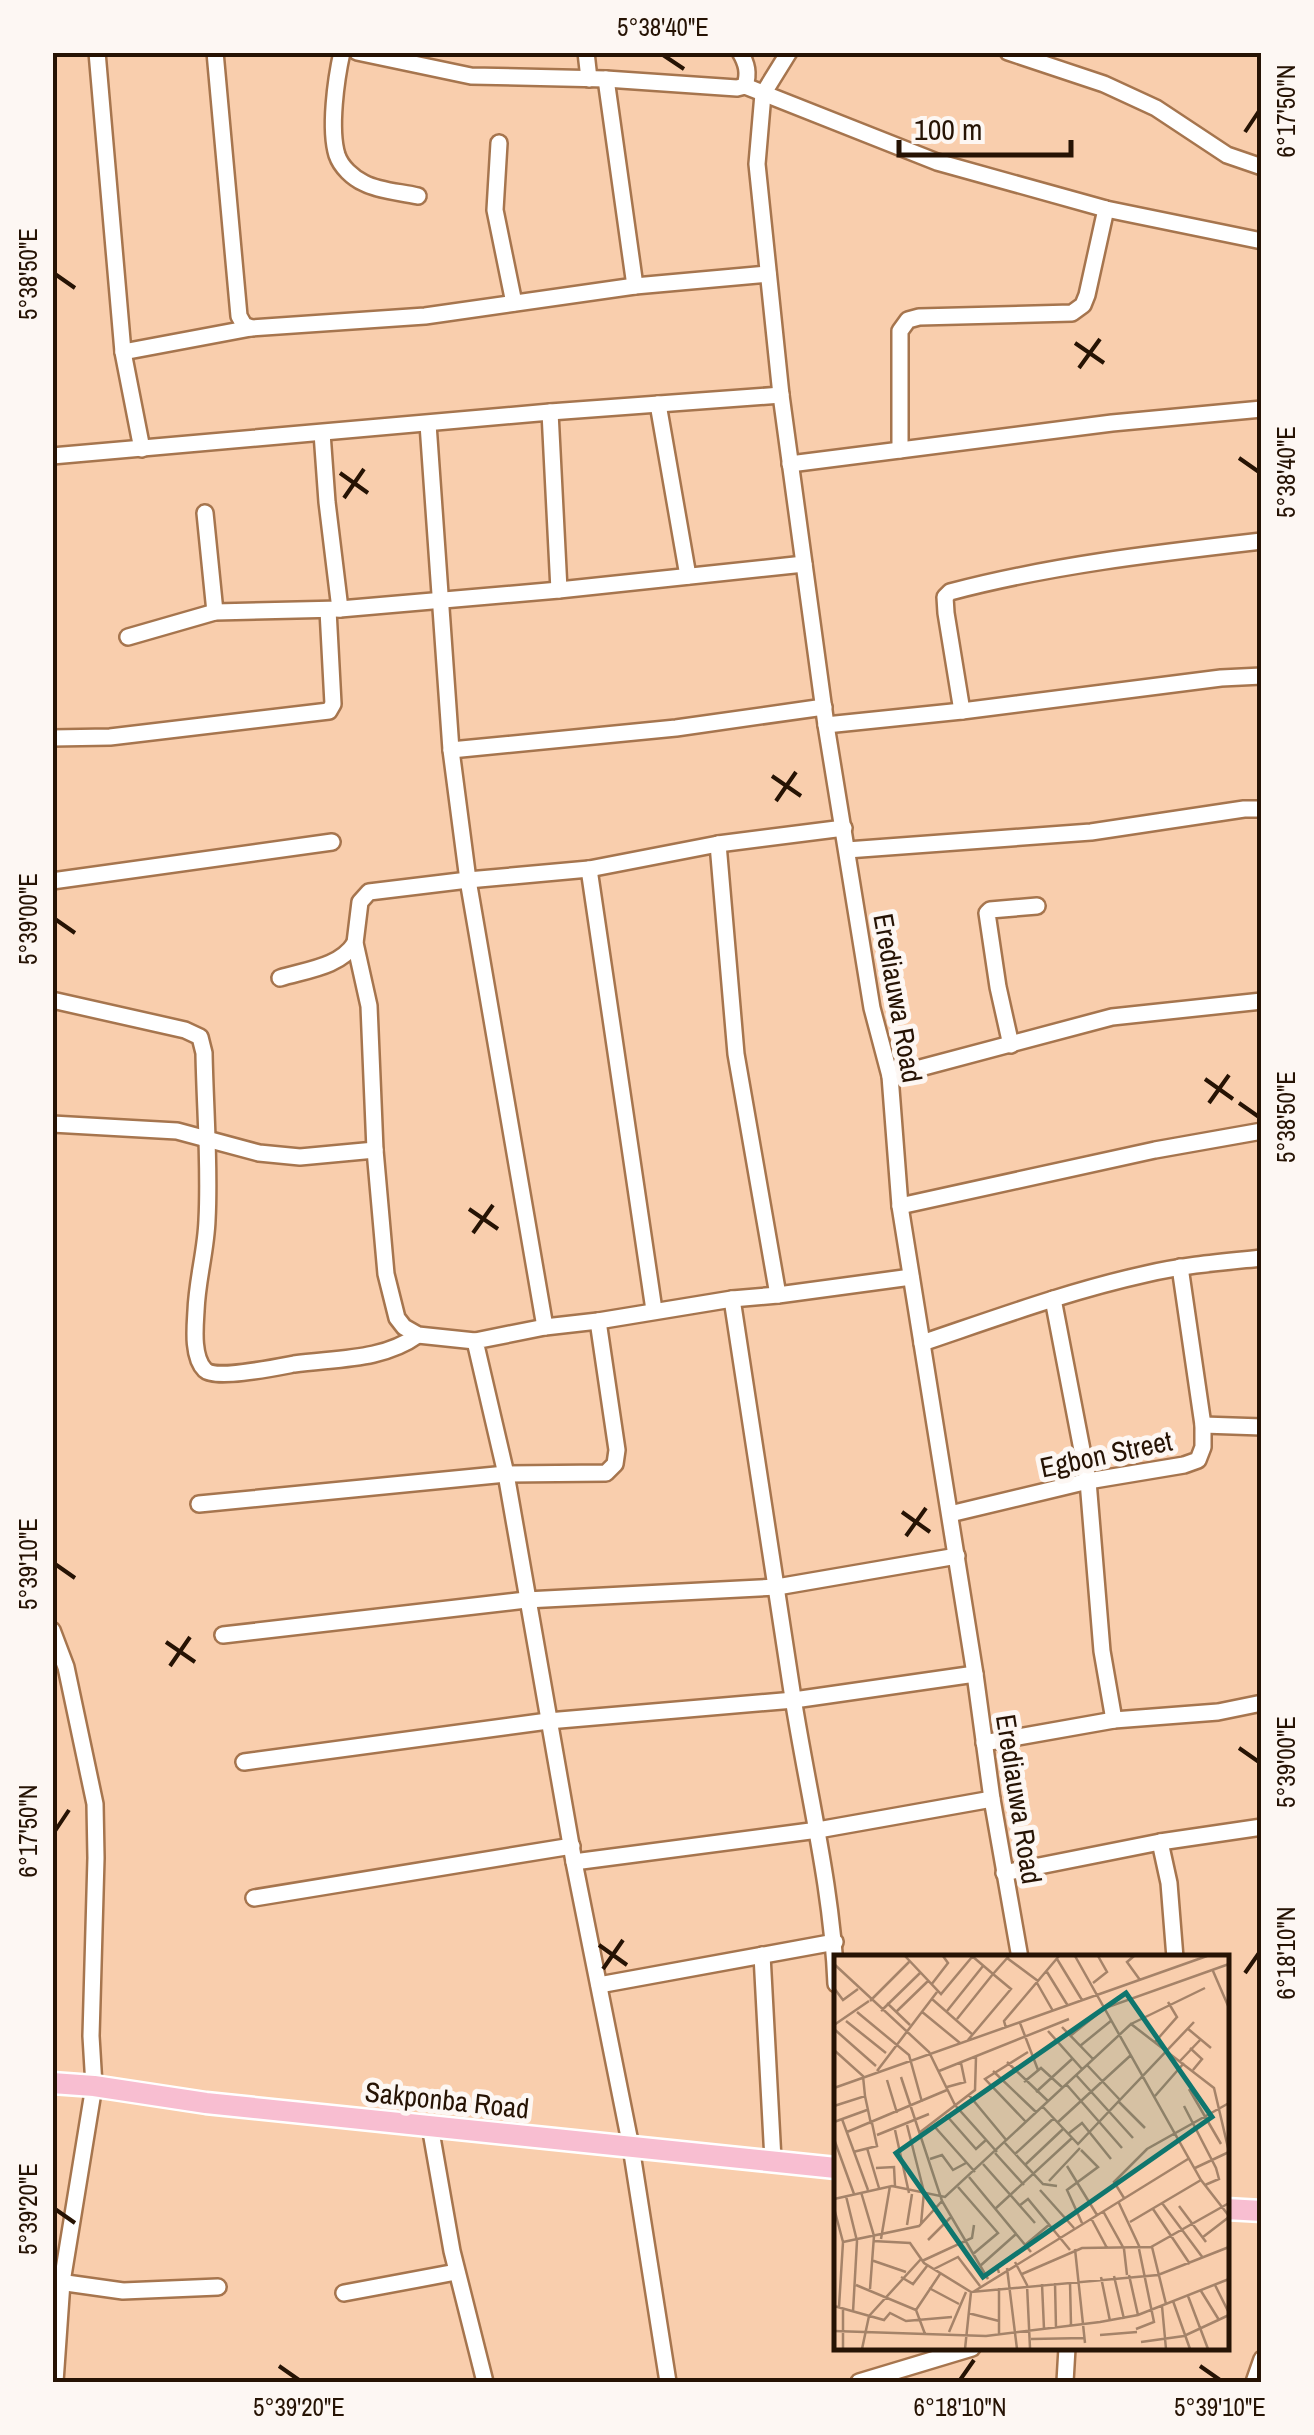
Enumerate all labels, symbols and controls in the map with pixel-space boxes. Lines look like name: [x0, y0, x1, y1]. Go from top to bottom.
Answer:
text: 5°38'40"E: [617, 10, 709, 44]
text: 6°17'50"N: [1269, 64, 1303, 158]
scale bar: [899, 95, 1072, 157]
text: 100 m: [914, 109, 982, 149]
text: 5°38'50"E: [11, 228, 45, 320]
text: 5°38'40"E: [1269, 426, 1303, 518]
text: 5°39'00"E: [11, 873, 45, 965]
street label: Erediauwa Road: [864, 910, 932, 1086]
text: 5°38'50"E: [1269, 1071, 1303, 1163]
street label: Egbon Street: [1036, 1421, 1176, 1487]
text: 5°39'10"E: [11, 1518, 45, 1610]
street label: Erediauwa Road: [987, 1712, 1051, 1886]
text: 5°39'00"E: [1269, 1716, 1303, 1808]
text: 6°17'50"N: [11, 1784, 45, 1878]
text: 6°18'10"N: [1269, 1906, 1303, 2000]
inset map: [834, 1955, 1229, 2350]
street label: Sakponba Road: [363, 2072, 531, 2128]
text: 5°39'20"E: [11, 2163, 45, 2255]
text: 5°39'20"E: [253, 2390, 345, 2424]
text: 6°18'10"N: [913, 2390, 1007, 2424]
text: 5°39'10"E: [1174, 2390, 1266, 2424]

